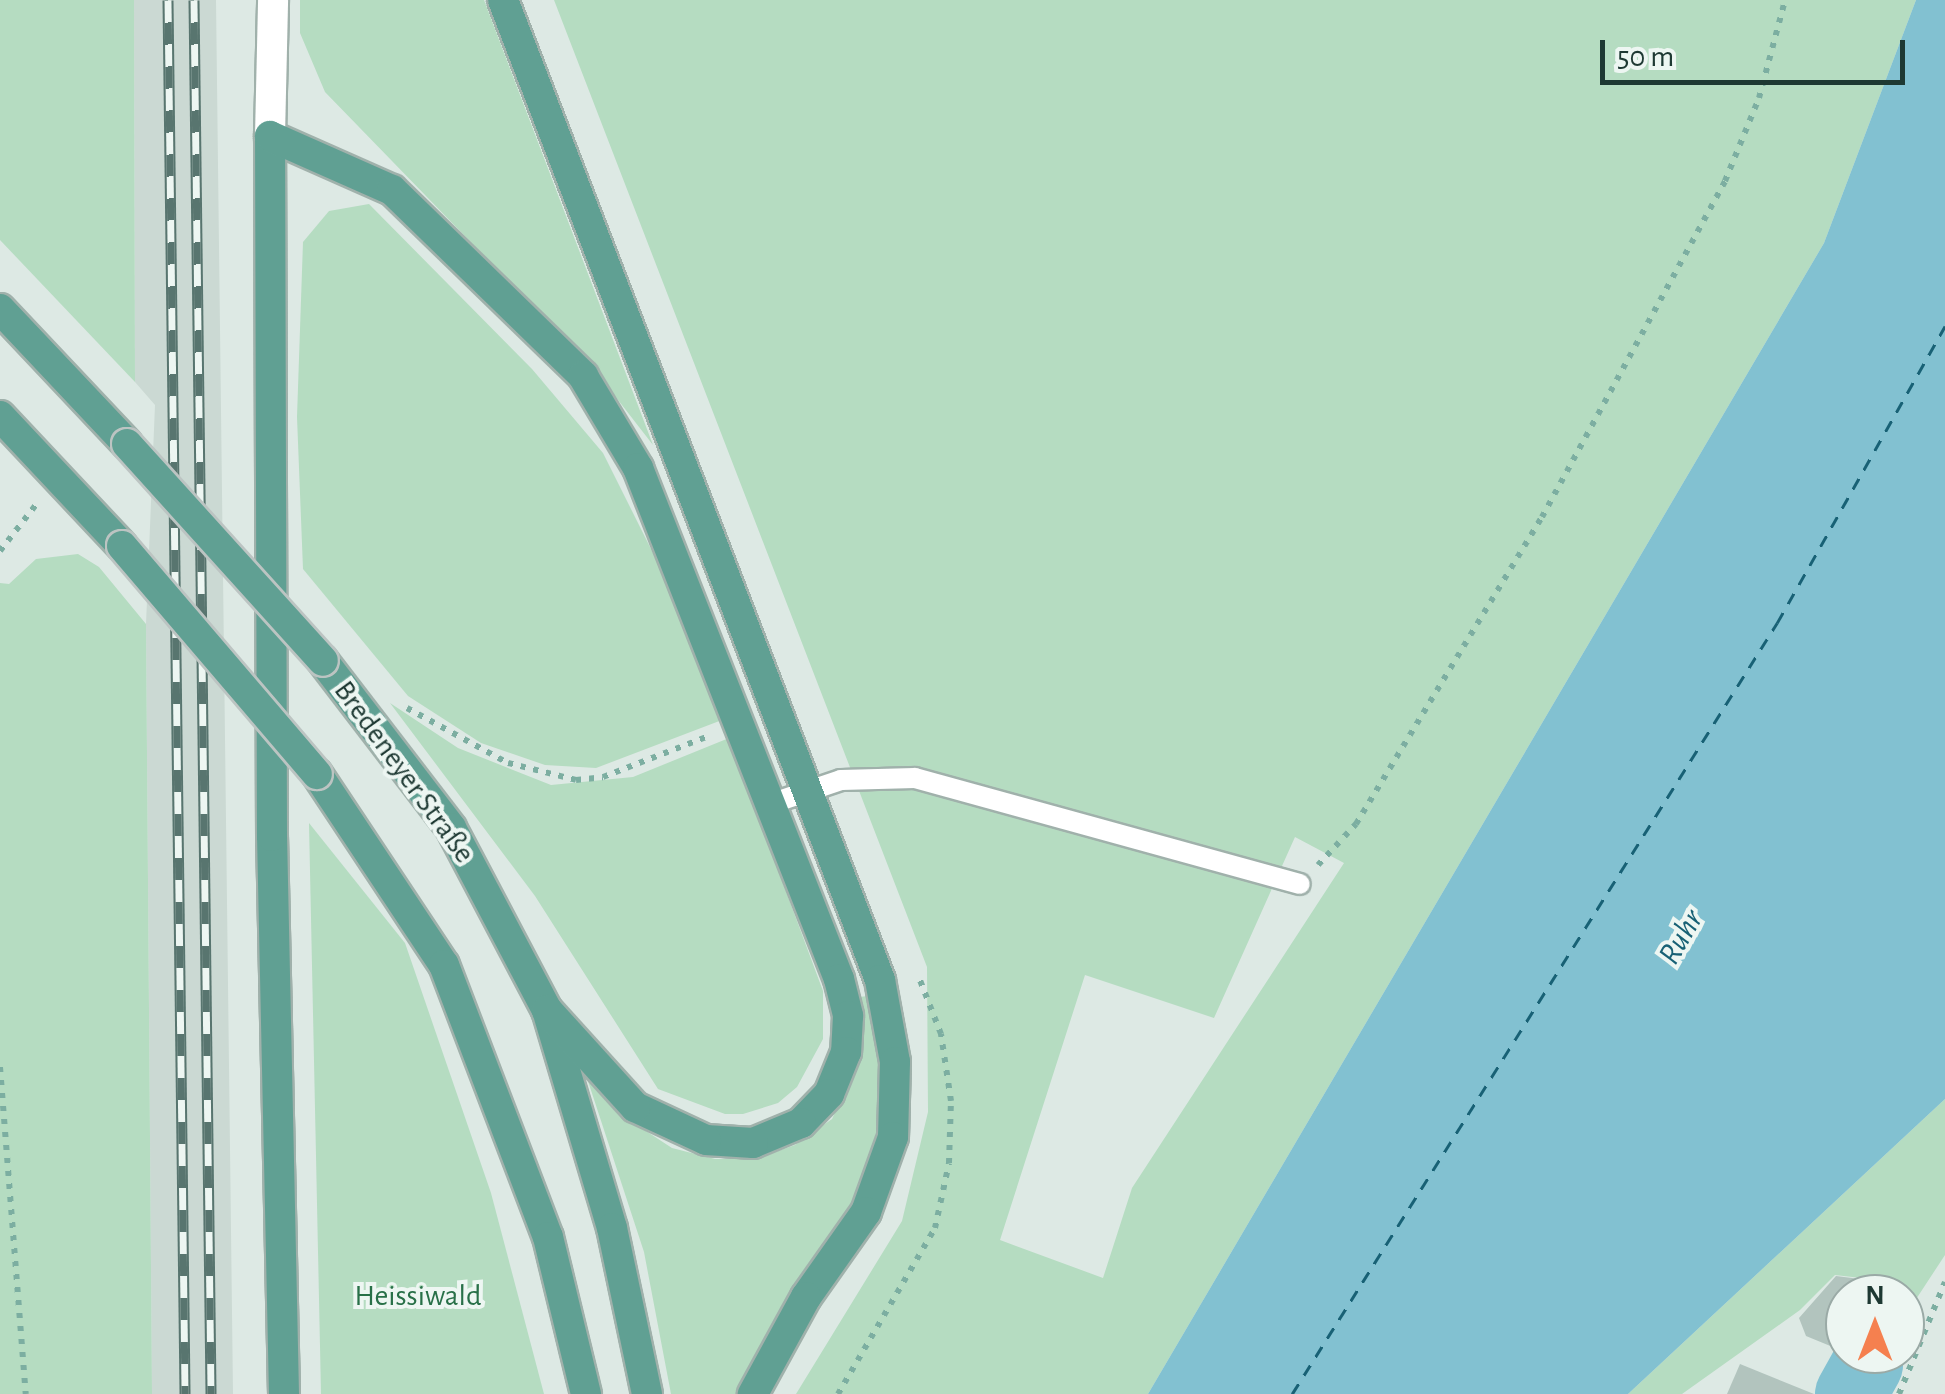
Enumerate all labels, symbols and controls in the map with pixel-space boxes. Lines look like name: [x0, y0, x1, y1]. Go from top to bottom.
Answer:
scale bar: [1605, 20, 1910, 82]
text: 50 m: [1617, 42, 1674, 72]
street label: Bredeneyer Straße: [326, 674, 482, 870]
water label: Ruhr: [1650, 903, 1712, 971]
north arrow: [1825, 1274, 1925, 1374]
park label: Heissiwald: [355, 1278, 481, 1314]
text: N: [1865, 1282, 1885, 1310]

